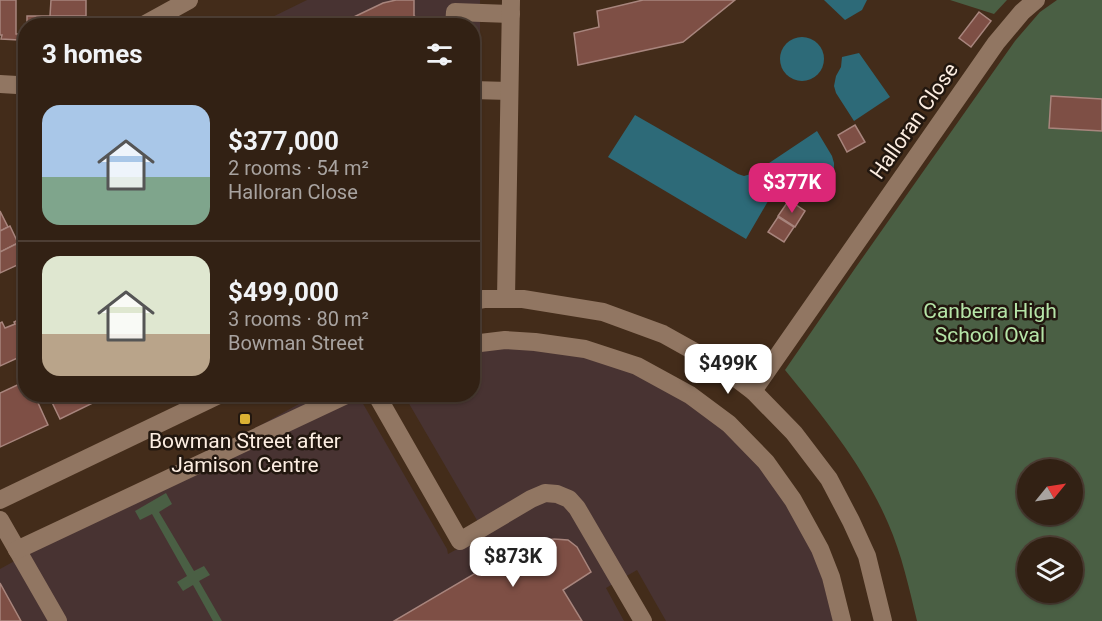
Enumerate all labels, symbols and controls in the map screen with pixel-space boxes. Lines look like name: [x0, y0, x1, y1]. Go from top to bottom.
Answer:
icon: filters: [423, 38, 456, 71]
text: 3 homes: [42, 39, 143, 69]
street label: Halloran Close: [865, 58, 963, 184]
text: $377,000: [228, 126, 339, 156]
icon: home: [90, 129, 162, 201]
text: 2 rooms · 54 m²: [228, 156, 369, 180]
pin: $377K: [750, 163, 834, 214]
text: $377K: [763, 170, 821, 194]
text: Halloran Close: [228, 180, 358, 204]
text: $499,000: [228, 277, 339, 307]
icon: home: [90, 280, 162, 352]
park label: Canberra High School Oval: [923, 299, 1057, 347]
text: 3 rooms · 80 m²: [228, 307, 369, 331]
text: Bowman Street: [228, 331, 364, 355]
pin: $499K: [686, 344, 770, 395]
text: $499K: [699, 351, 757, 375]
marker: Bowman Street after Jamison Centre: [238, 412, 252, 426]
place label: Bowman Street after Jamison Centre: [149, 429, 341, 477]
north arrow: [1017, 459, 1083, 525]
map controls: [1017, 459, 1083, 603]
pin: $873K: [471, 537, 555, 588]
button: layers: [1017, 537, 1083, 603]
text: $873K: [484, 544, 542, 568]

